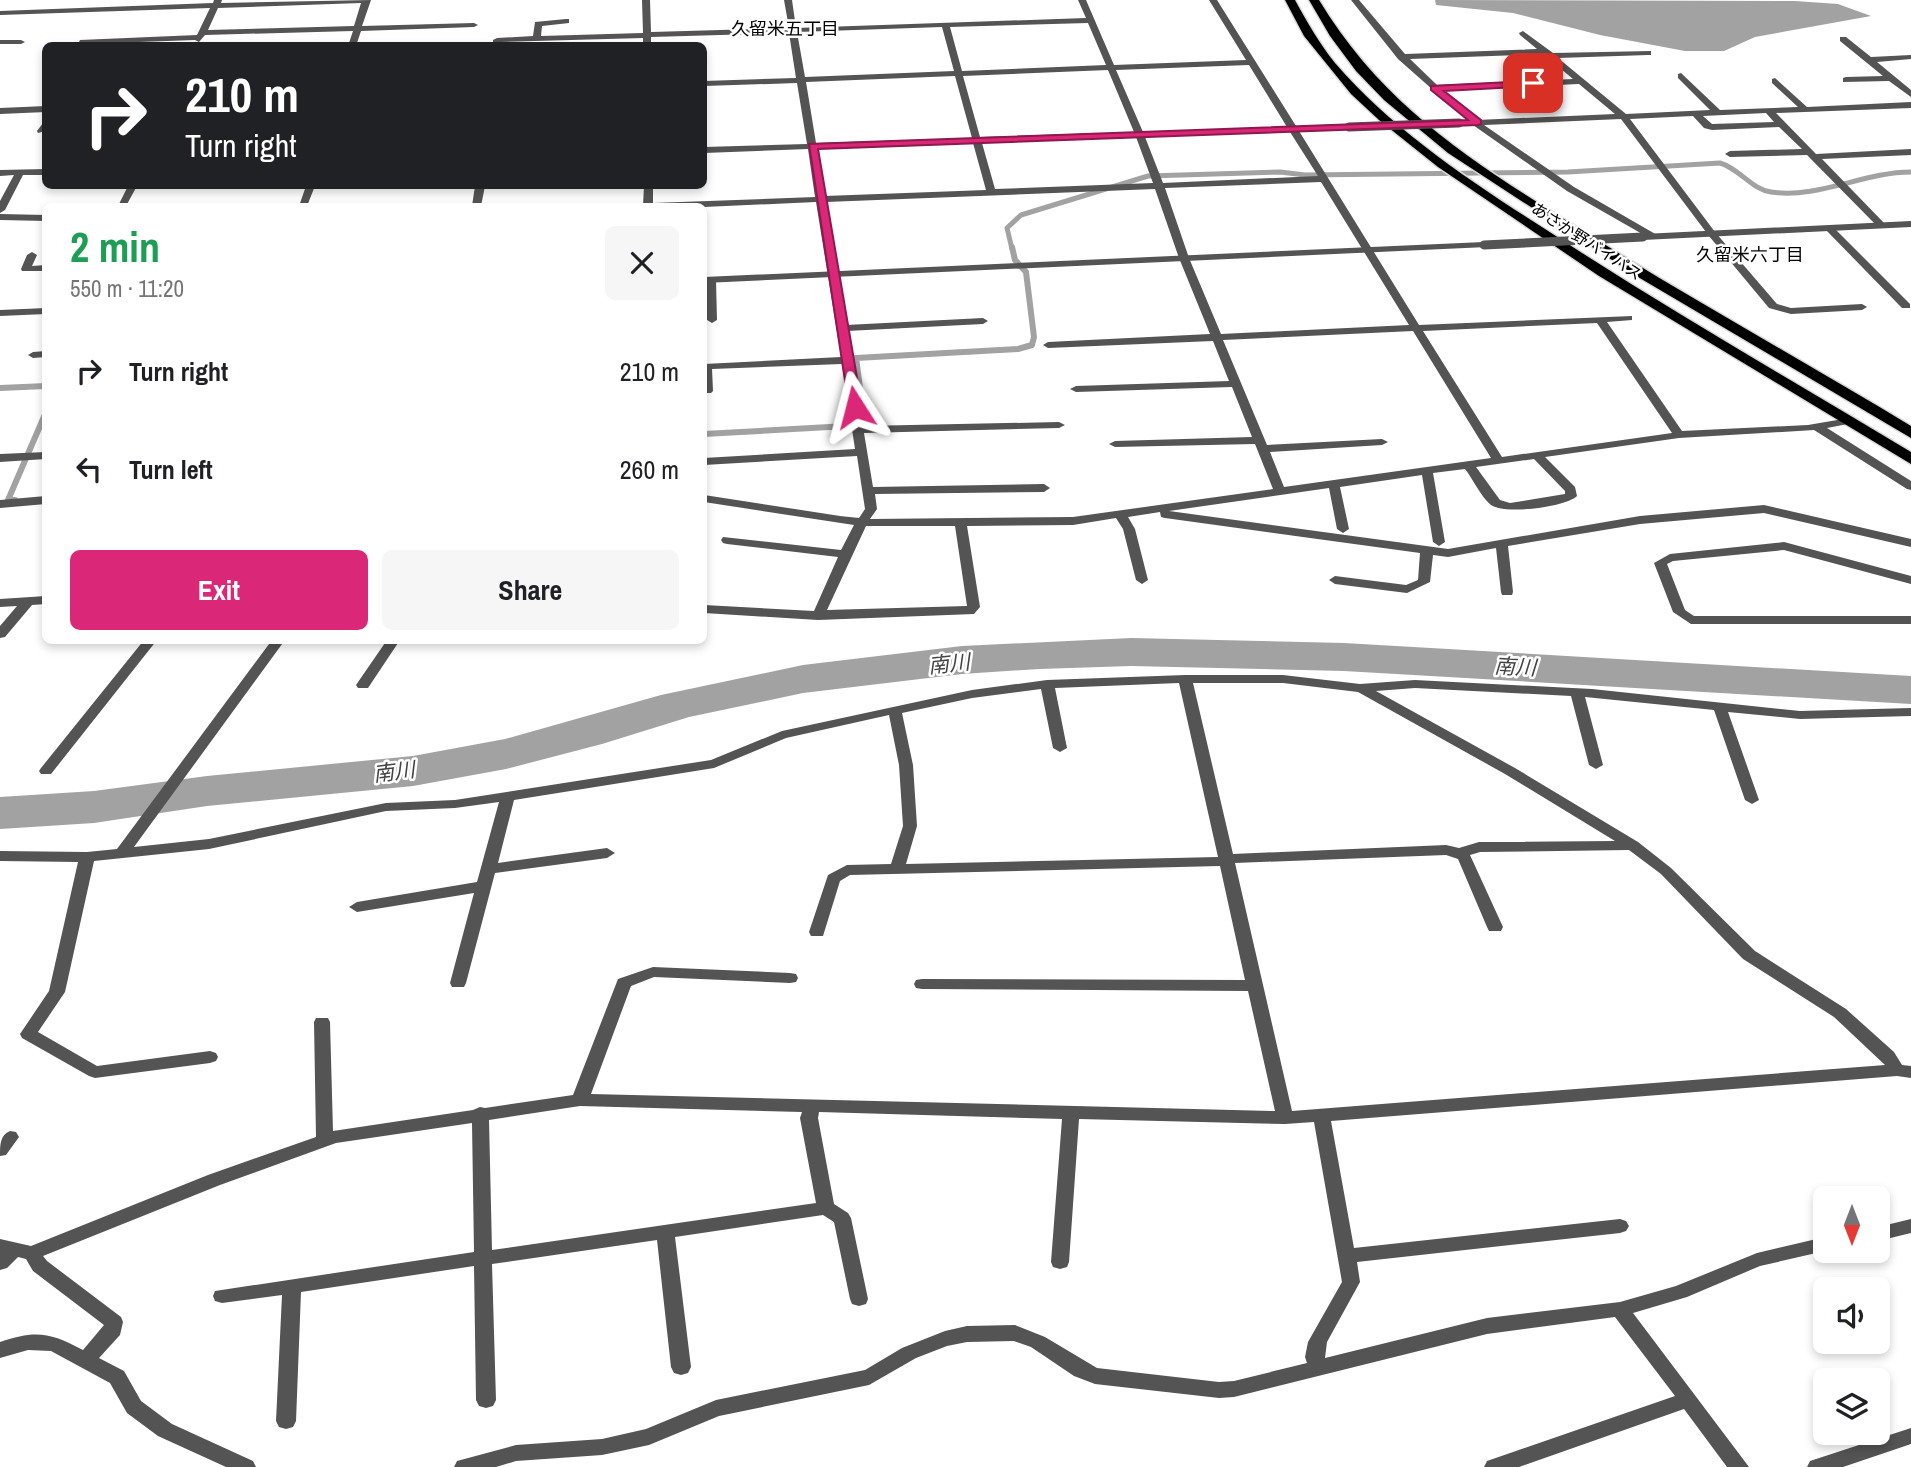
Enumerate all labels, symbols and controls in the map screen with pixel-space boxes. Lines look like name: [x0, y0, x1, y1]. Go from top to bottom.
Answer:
district label: 久留米五丁目: [731, 16, 839, 41]
pin: [1503, 53, 1563, 113]
text: 210 m: [185, 61, 299, 127]
icon: arrive: [1514, 64, 1552, 102]
icon: right: [70, 70, 161, 161]
text: Turn right: [185, 124, 297, 167]
street label: あさか野バイパス: [1527, 197, 1647, 285]
text: 2 min: [70, 219, 160, 275]
button: close: [605, 226, 679, 300]
district label: 久留米六丁目: [1696, 242, 1804, 267]
text: 550 m · 11:20: [70, 273, 184, 304]
icon: right: [70, 352, 108, 390]
text: Turn right: [129, 354, 228, 389]
text: 210 m: [620, 354, 679, 389]
position arrow: [818, 370, 892, 444]
icon: left: [70, 450, 108, 488]
text: Turn left: [129, 452, 213, 487]
text: 260 m: [620, 452, 679, 487]
button: Exit: [70, 550, 368, 630]
button: Share: [382, 550, 679, 630]
water label: 南川: [927, 647, 973, 680]
water label: 南川: [1493, 651, 1539, 682]
water label: 南川: [371, 754, 419, 788]
north arrow: [1813, 1186, 1890, 1264]
map controls: [1813, 1186, 1890, 1445]
button: sound: [1813, 1277, 1890, 1354]
button: layers: [1813, 1368, 1890, 1445]

